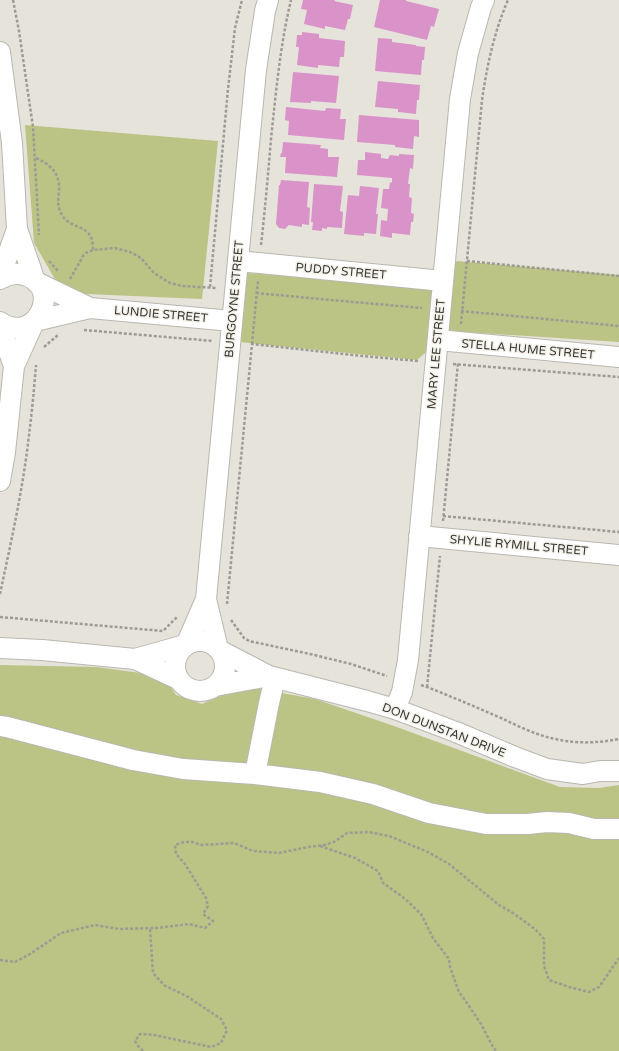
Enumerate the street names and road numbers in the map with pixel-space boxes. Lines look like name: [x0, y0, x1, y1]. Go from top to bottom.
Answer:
street label: BURGOYNE STREET: [222, 239, 246, 358]
street label: PUDDY STREET: [295, 260, 388, 282]
street label: MARY LEE STREET: [424, 298, 448, 410]
street label: LUNDIE STREET: [114, 303, 209, 325]
street label: STELLA HUME STREET: [461, 336, 596, 362]
street label: SHYLIE RYMILL STREET: [449, 532, 589, 558]
street label: DON DUNSTAN DRIVE: [380, 700, 508, 760]

